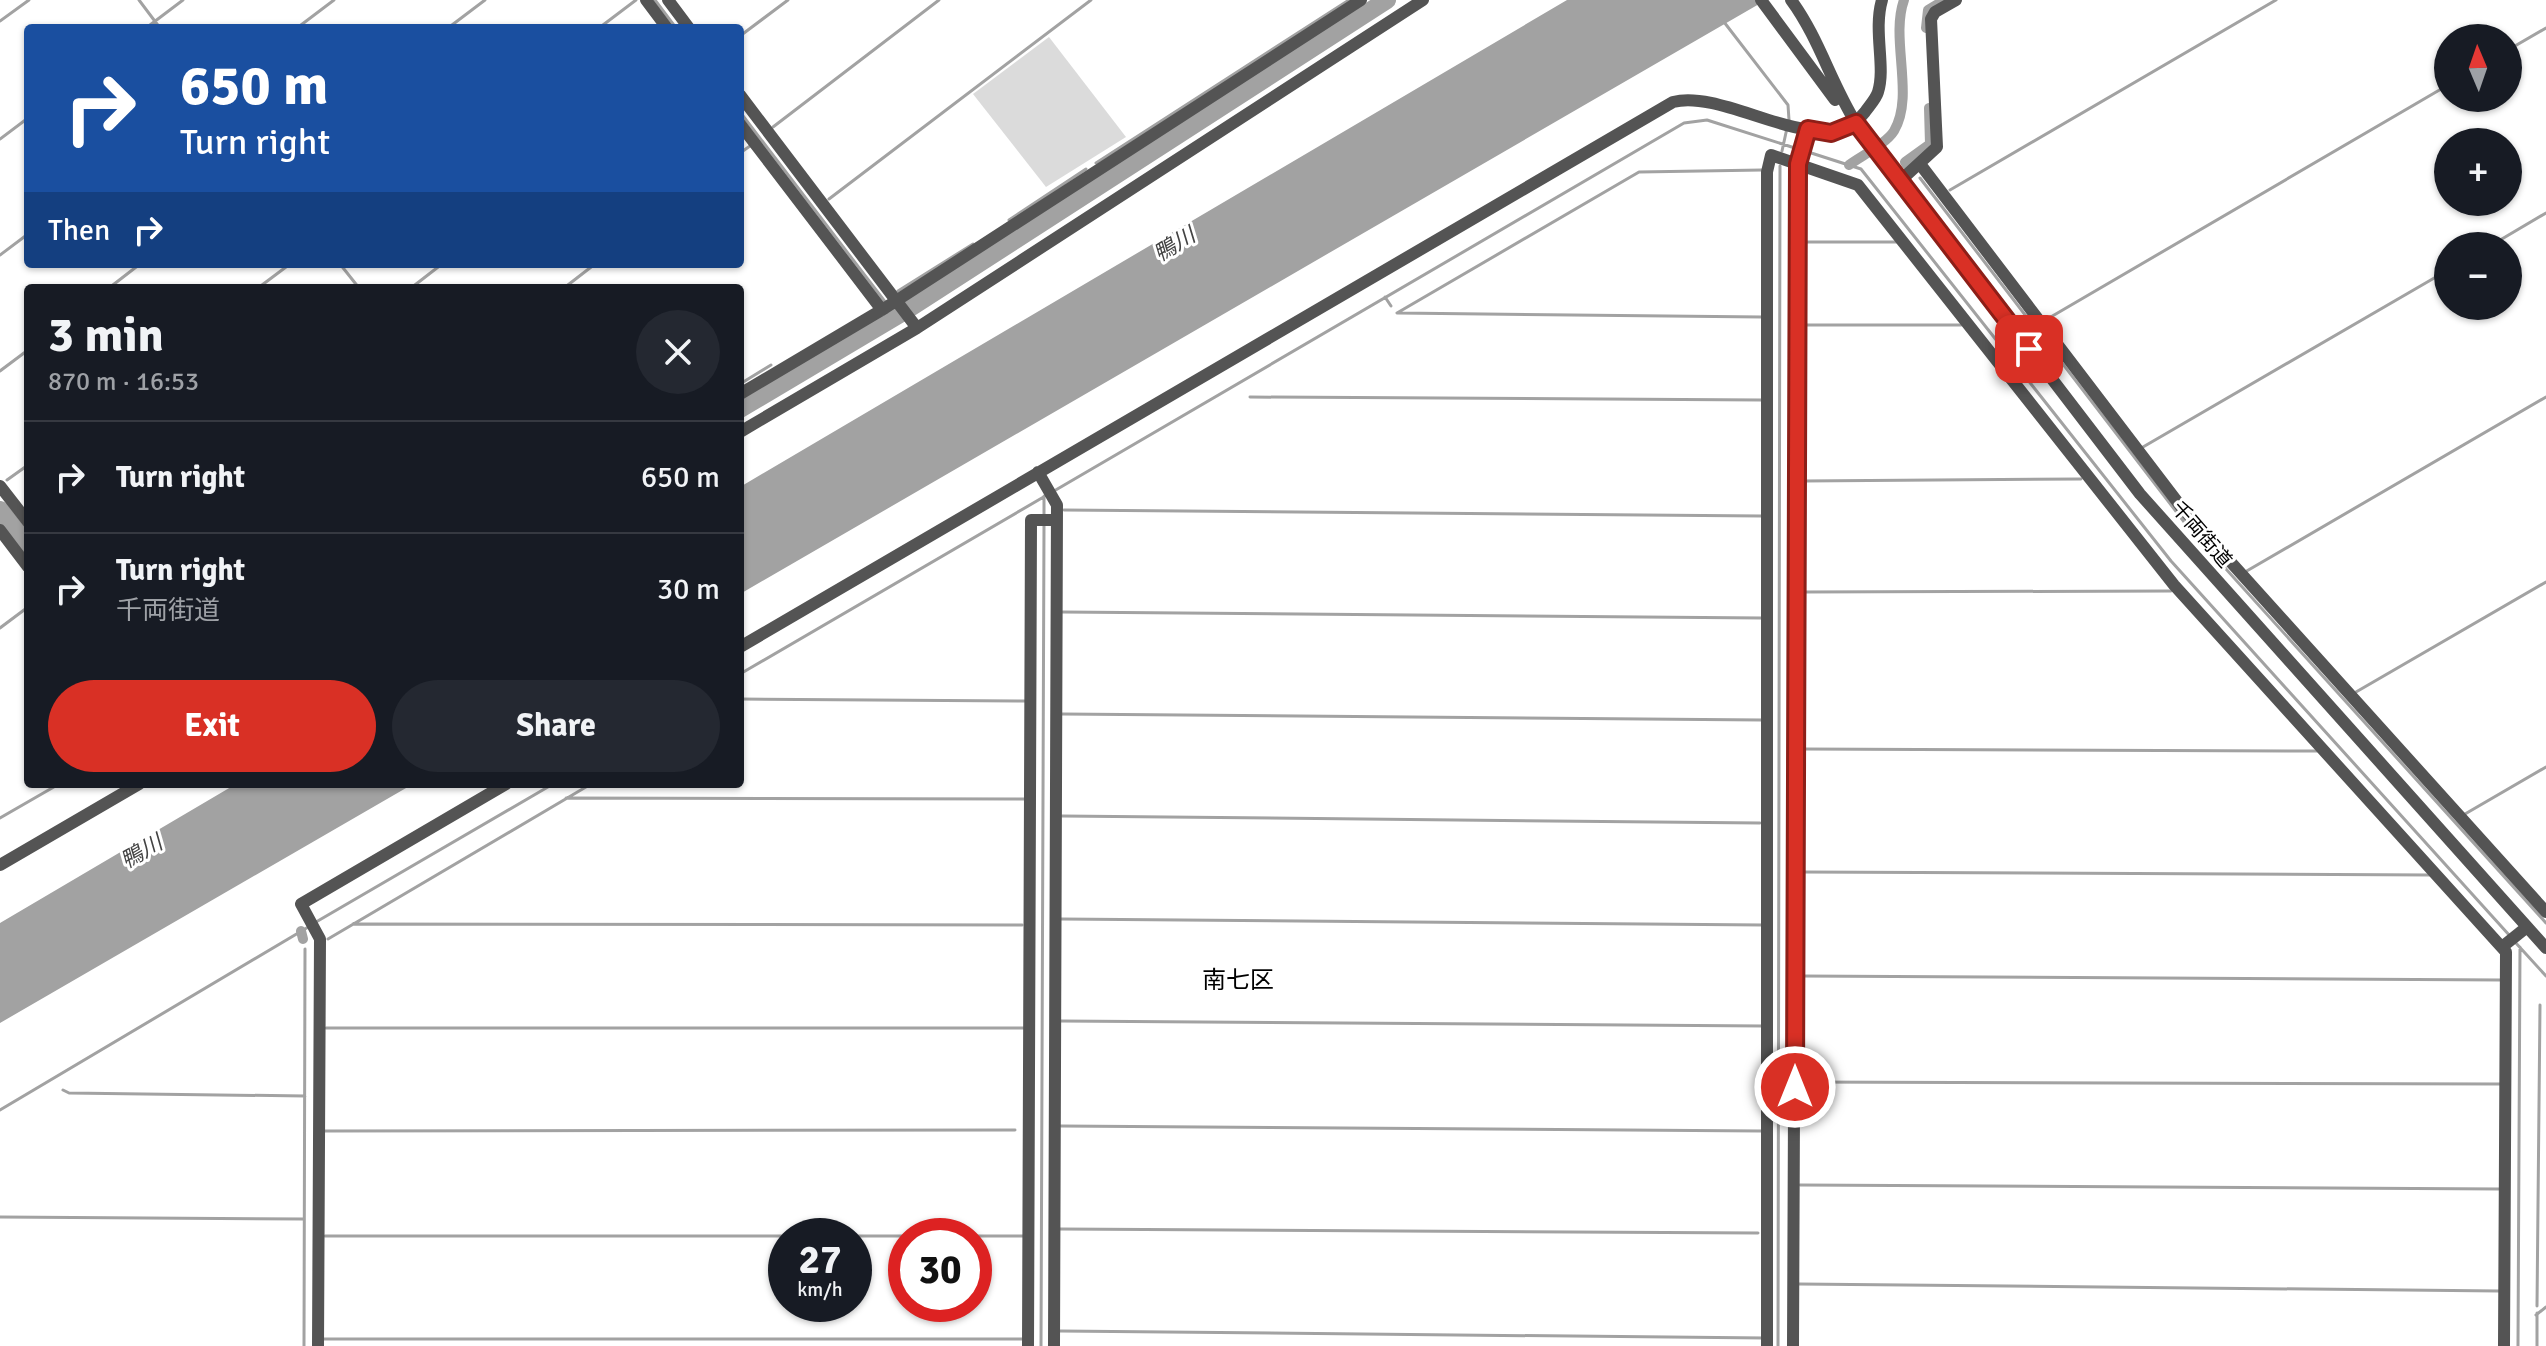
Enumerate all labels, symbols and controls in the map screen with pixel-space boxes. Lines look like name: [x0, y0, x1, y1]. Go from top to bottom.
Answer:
north arrow: [2434, 24, 2522, 112]
map controls: [2434, 24, 2522, 320]
text: 650 m: [180, 51, 328, 120]
icon: right: [48, 56, 152, 160]
text: Turn right: [180, 120, 330, 165]
button: +: [2434, 128, 2522, 216]
icon: right: [126, 208, 170, 252]
text: Then: [48, 212, 110, 249]
water label: 鴨川: [1148, 220, 1202, 267]
button: −: [2434, 232, 2522, 320]
text: 3 min: [48, 306, 164, 365]
button: close: [636, 310, 720, 394]
pin: [1995, 315, 2063, 383]
icon: arrive: [2007, 327, 2051, 371]
text: 870 m · 16:53: [48, 366, 199, 398]
icon: right: [48, 455, 92, 499]
text: Turn right: [116, 459, 245, 496]
text: 650 m: [641, 459, 720, 496]
street label: 千両街道: [2166, 496, 2237, 573]
text: Turn right: [116, 552, 245, 589]
icon: right: [48, 567, 92, 611]
text: 30 m: [657, 571, 720, 608]
text: 千両街道: [116, 595, 220, 627]
button: Exit: [48, 680, 376, 772]
button: Share: [392, 680, 720, 772]
water label: 鴨川: [115, 828, 169, 874]
district label: 南七区: [1202, 965, 1274, 995]
position arrow: [1753, 1045, 1837, 1129]
speed limit sign: 30: [888, 1218, 992, 1322]
text: 27: [798, 1235, 842, 1285]
text: km/h: [797, 1277, 843, 1302]

